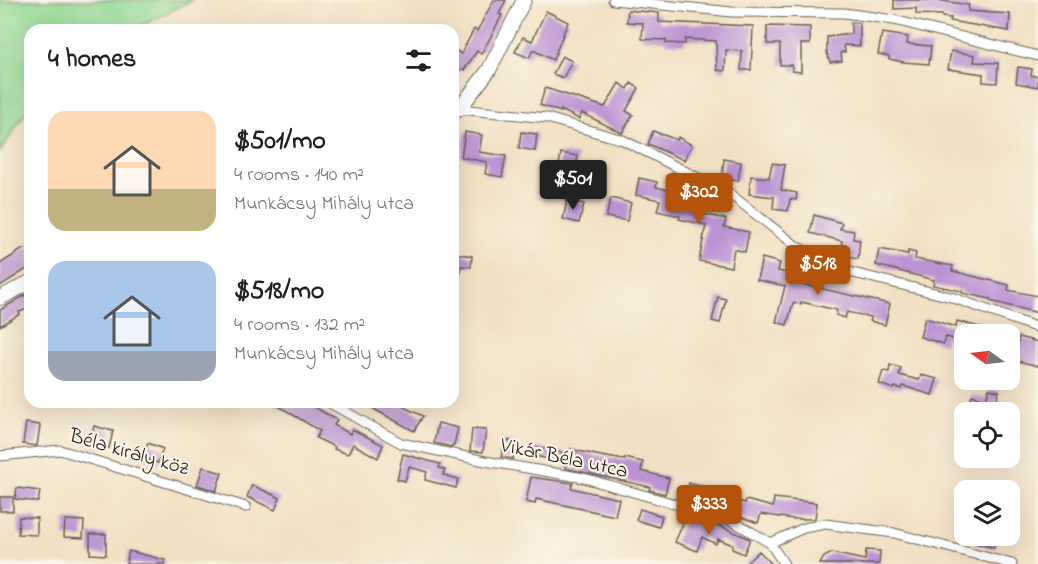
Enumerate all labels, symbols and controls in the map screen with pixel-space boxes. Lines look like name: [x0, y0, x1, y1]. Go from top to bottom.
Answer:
text: 4 homes: [48, 41, 136, 79]
icon: filters: [402, 44, 435, 77]
text: $501/mo: [234, 123, 326, 161]
icon: home: [96, 135, 168, 207]
pin: $501: [537, 160, 609, 211]
text: 4 rooms · 140 m²: [234, 161, 364, 190]
text: $501: [554, 165, 592, 194]
pin: $302: [663, 173, 735, 224]
text: $302: [680, 178, 718, 207]
text: Munkácsy Mihály utca: [234, 190, 414, 219]
pin: $518: [782, 245, 854, 296]
text: $518: [799, 250, 837, 279]
text: $518/mo: [234, 273, 324, 311]
icon: home: [96, 285, 168, 357]
text: 4 rooms · 132 m²: [234, 311, 365, 340]
north arrow: [954, 324, 1020, 390]
map controls: [954, 324, 1020, 546]
text: Munkácsy Mihály utca: [234, 340, 414, 369]
button: locate: [954, 402, 1020, 468]
street label: Béla király köz: [64, 421, 193, 486]
street label: Vikár Béla utca: [497, 431, 631, 487]
button: layers: [954, 480, 1020, 546]
pin: $333: [673, 485, 745, 536]
text: $333: [691, 490, 727, 519]

